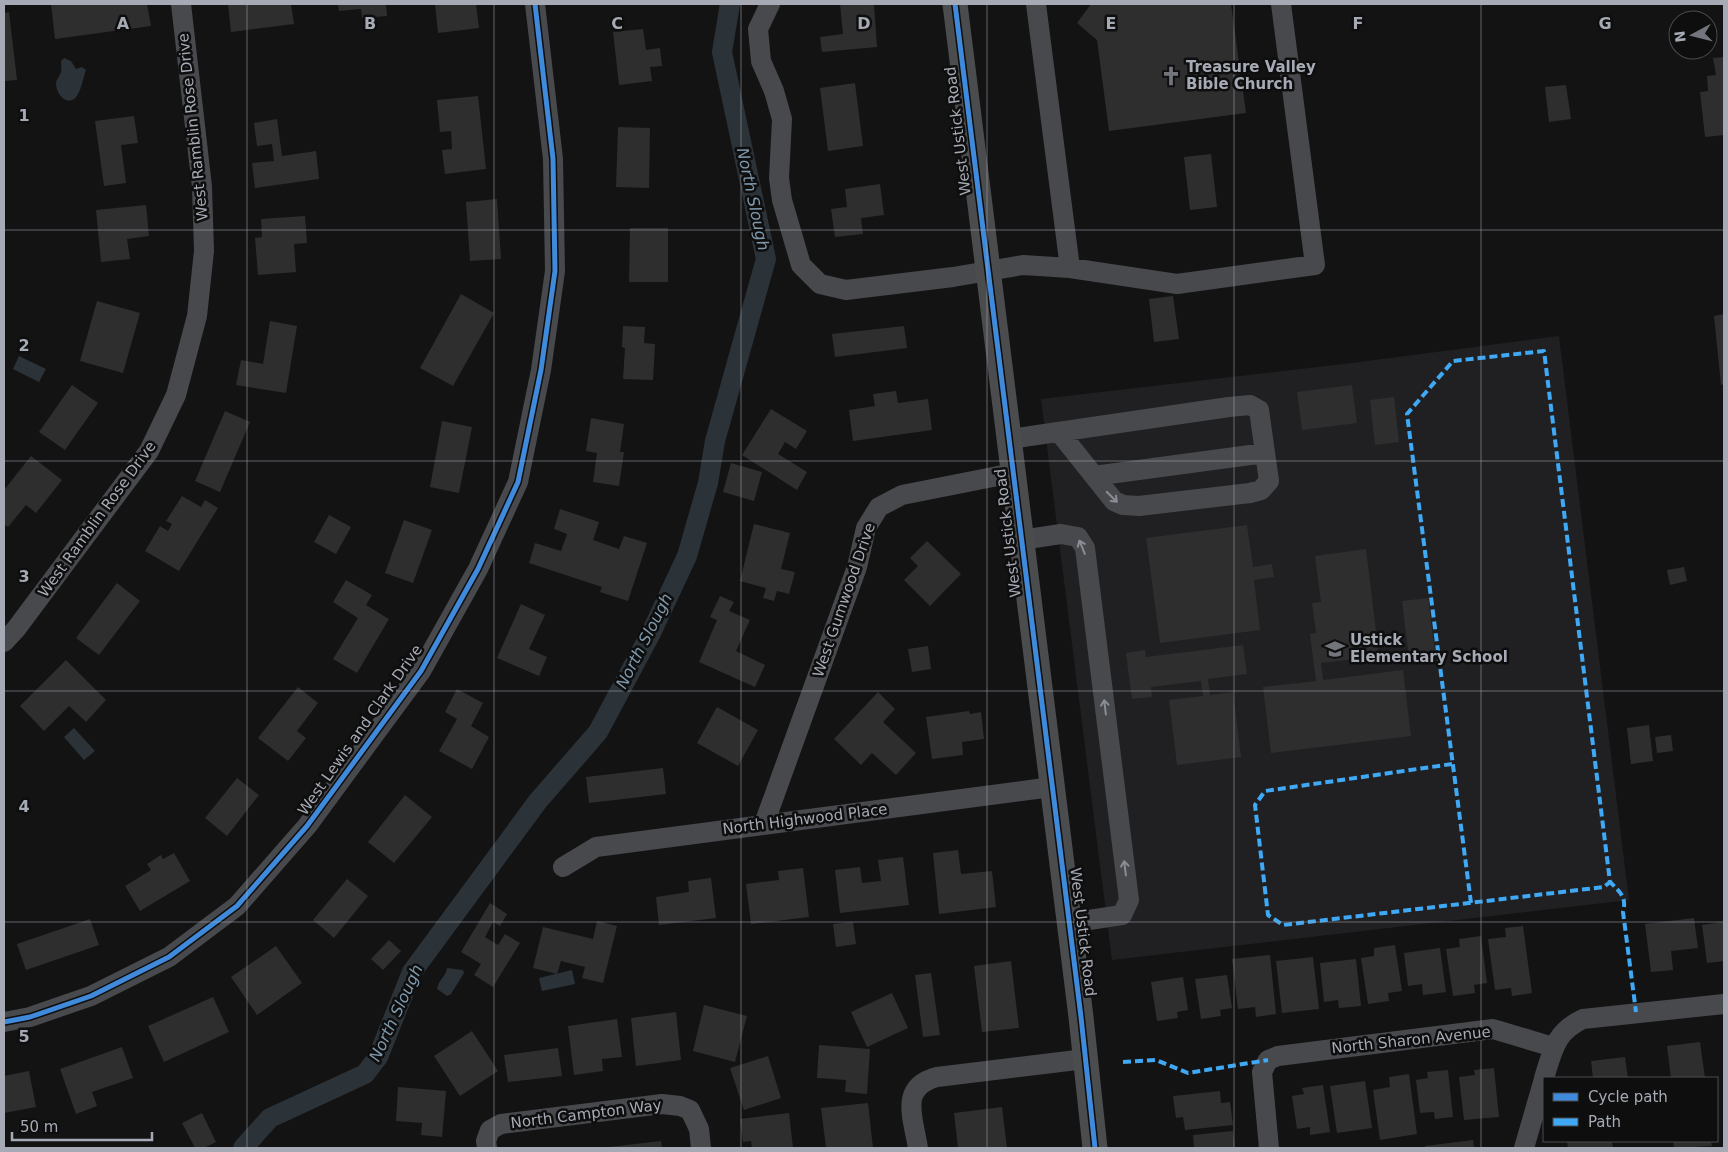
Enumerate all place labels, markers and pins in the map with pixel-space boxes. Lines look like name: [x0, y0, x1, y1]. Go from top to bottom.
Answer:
place label: Treasure Valley Bible Church: [1186, 58, 1316, 93]
church icon: Treasure Valley Bible Church: [1160, 65, 1182, 87]
place label: Ustick Elementary School: [1350, 631, 1508, 666]
school or university icon: Ustick Elementary School: [1324, 638, 1346, 660]

